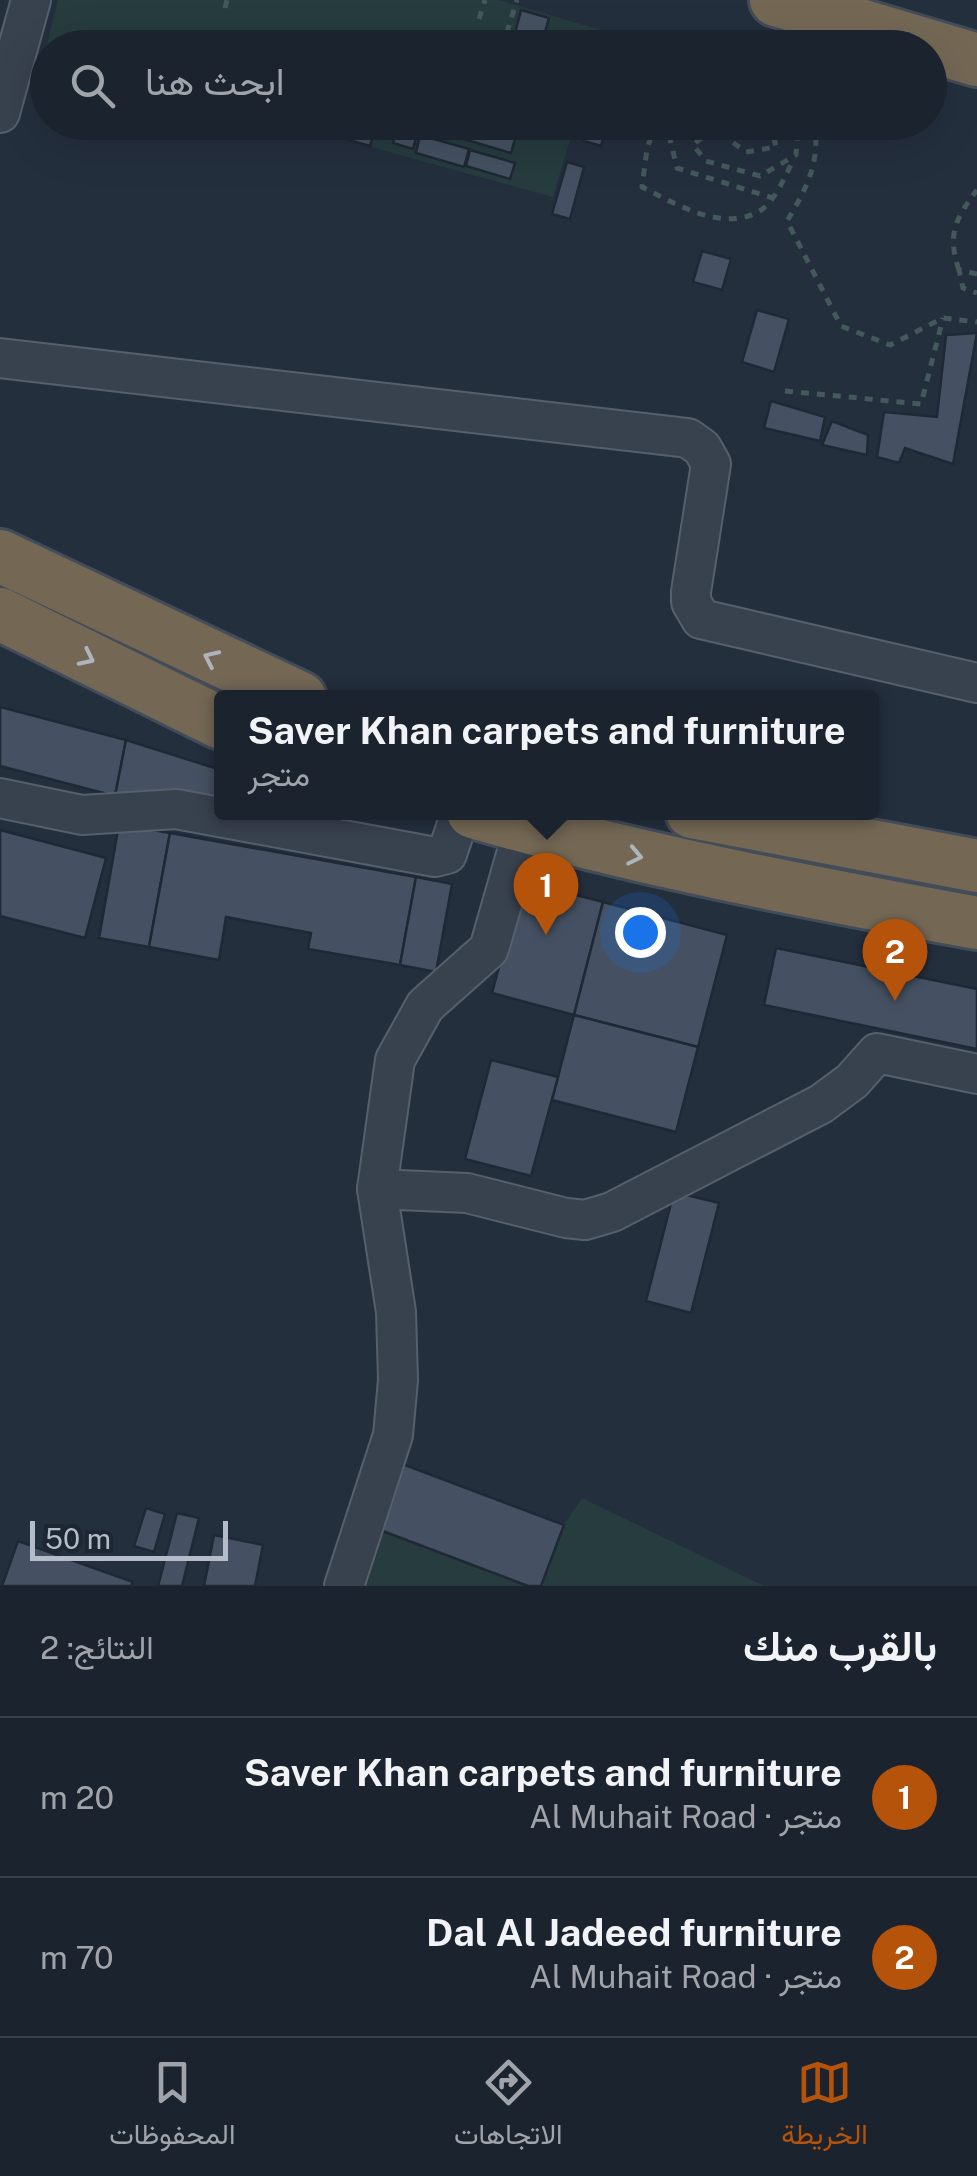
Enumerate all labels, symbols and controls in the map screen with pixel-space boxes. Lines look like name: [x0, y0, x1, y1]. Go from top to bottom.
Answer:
search box: [30, 30, 947, 140]
icon: search: [65, 58, 120, 113]
text: ابحث هنا: [145, 59, 285, 104]
one-way arrow: [77, 645, 95, 665]
one-way arrow: [203, 650, 221, 670]
popup: [214, 690, 879, 820]
text: Saver Khan carpets and furniture: [247, 708, 846, 753]
text: متجر: [247, 756, 310, 793]
one-way arrow: [626, 844, 643, 865]
pin: 1: [514, 852, 578, 935]
your location: [615, 907, 666, 958]
pin: 2: [862, 918, 928, 1001]
scale bar: [30, 1516, 228, 1560]
text: 50 m: [45, 1522, 111, 1555]
text: بالقرب منك: [743, 1621, 937, 1670]
text: النتائج: 2: [40, 1629, 154, 1666]
text: Saver Khan carpets and furniture: [244, 1750, 842, 1795]
text: 20 m: [40, 1779, 114, 1816]
text: 1: [898, 1779, 911, 1816]
text: متجر · Al Muhait Road: [529, 1798, 842, 1835]
text: Dal Al Jadeed furniture: [426, 1910, 842, 1955]
text: 70 m: [40, 1939, 114, 1976]
text: 2: [894, 1939, 915, 1976]
text: متجر · Al Muhait Road: [529, 1958, 842, 1995]
tab: المحفوظات: [109, 2055, 235, 2159]
tab: الاتجاهات: [454, 2055, 563, 2159]
tab: الخريطة: [781, 2055, 868, 2159]

